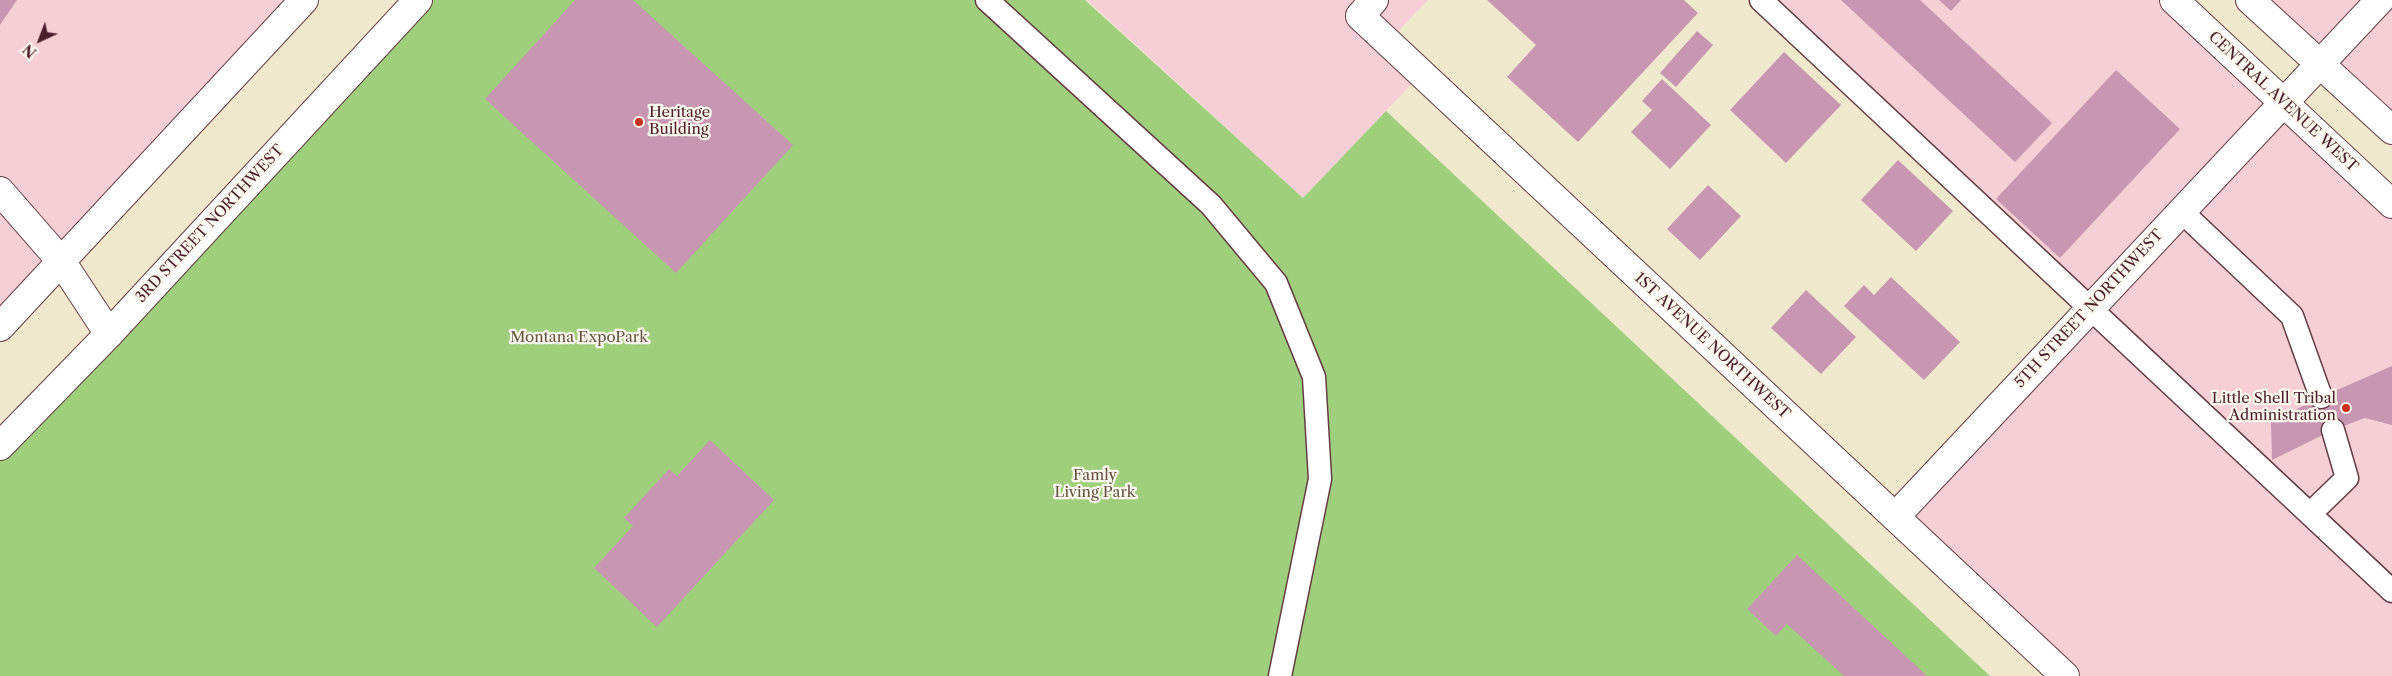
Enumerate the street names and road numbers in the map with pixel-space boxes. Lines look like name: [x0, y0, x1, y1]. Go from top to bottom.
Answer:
street label: CENTRAL AVENUE WEST: [2205, 28, 2361, 176]
street label: 3RD STREET NORTHWEST: [132, 142, 288, 306]
street label: 5TH STREET NORTHWEST: [2011, 226, 2167, 392]
street label: 1ST AVENUE NORTHWEST: [1630, 269, 1794, 423]

